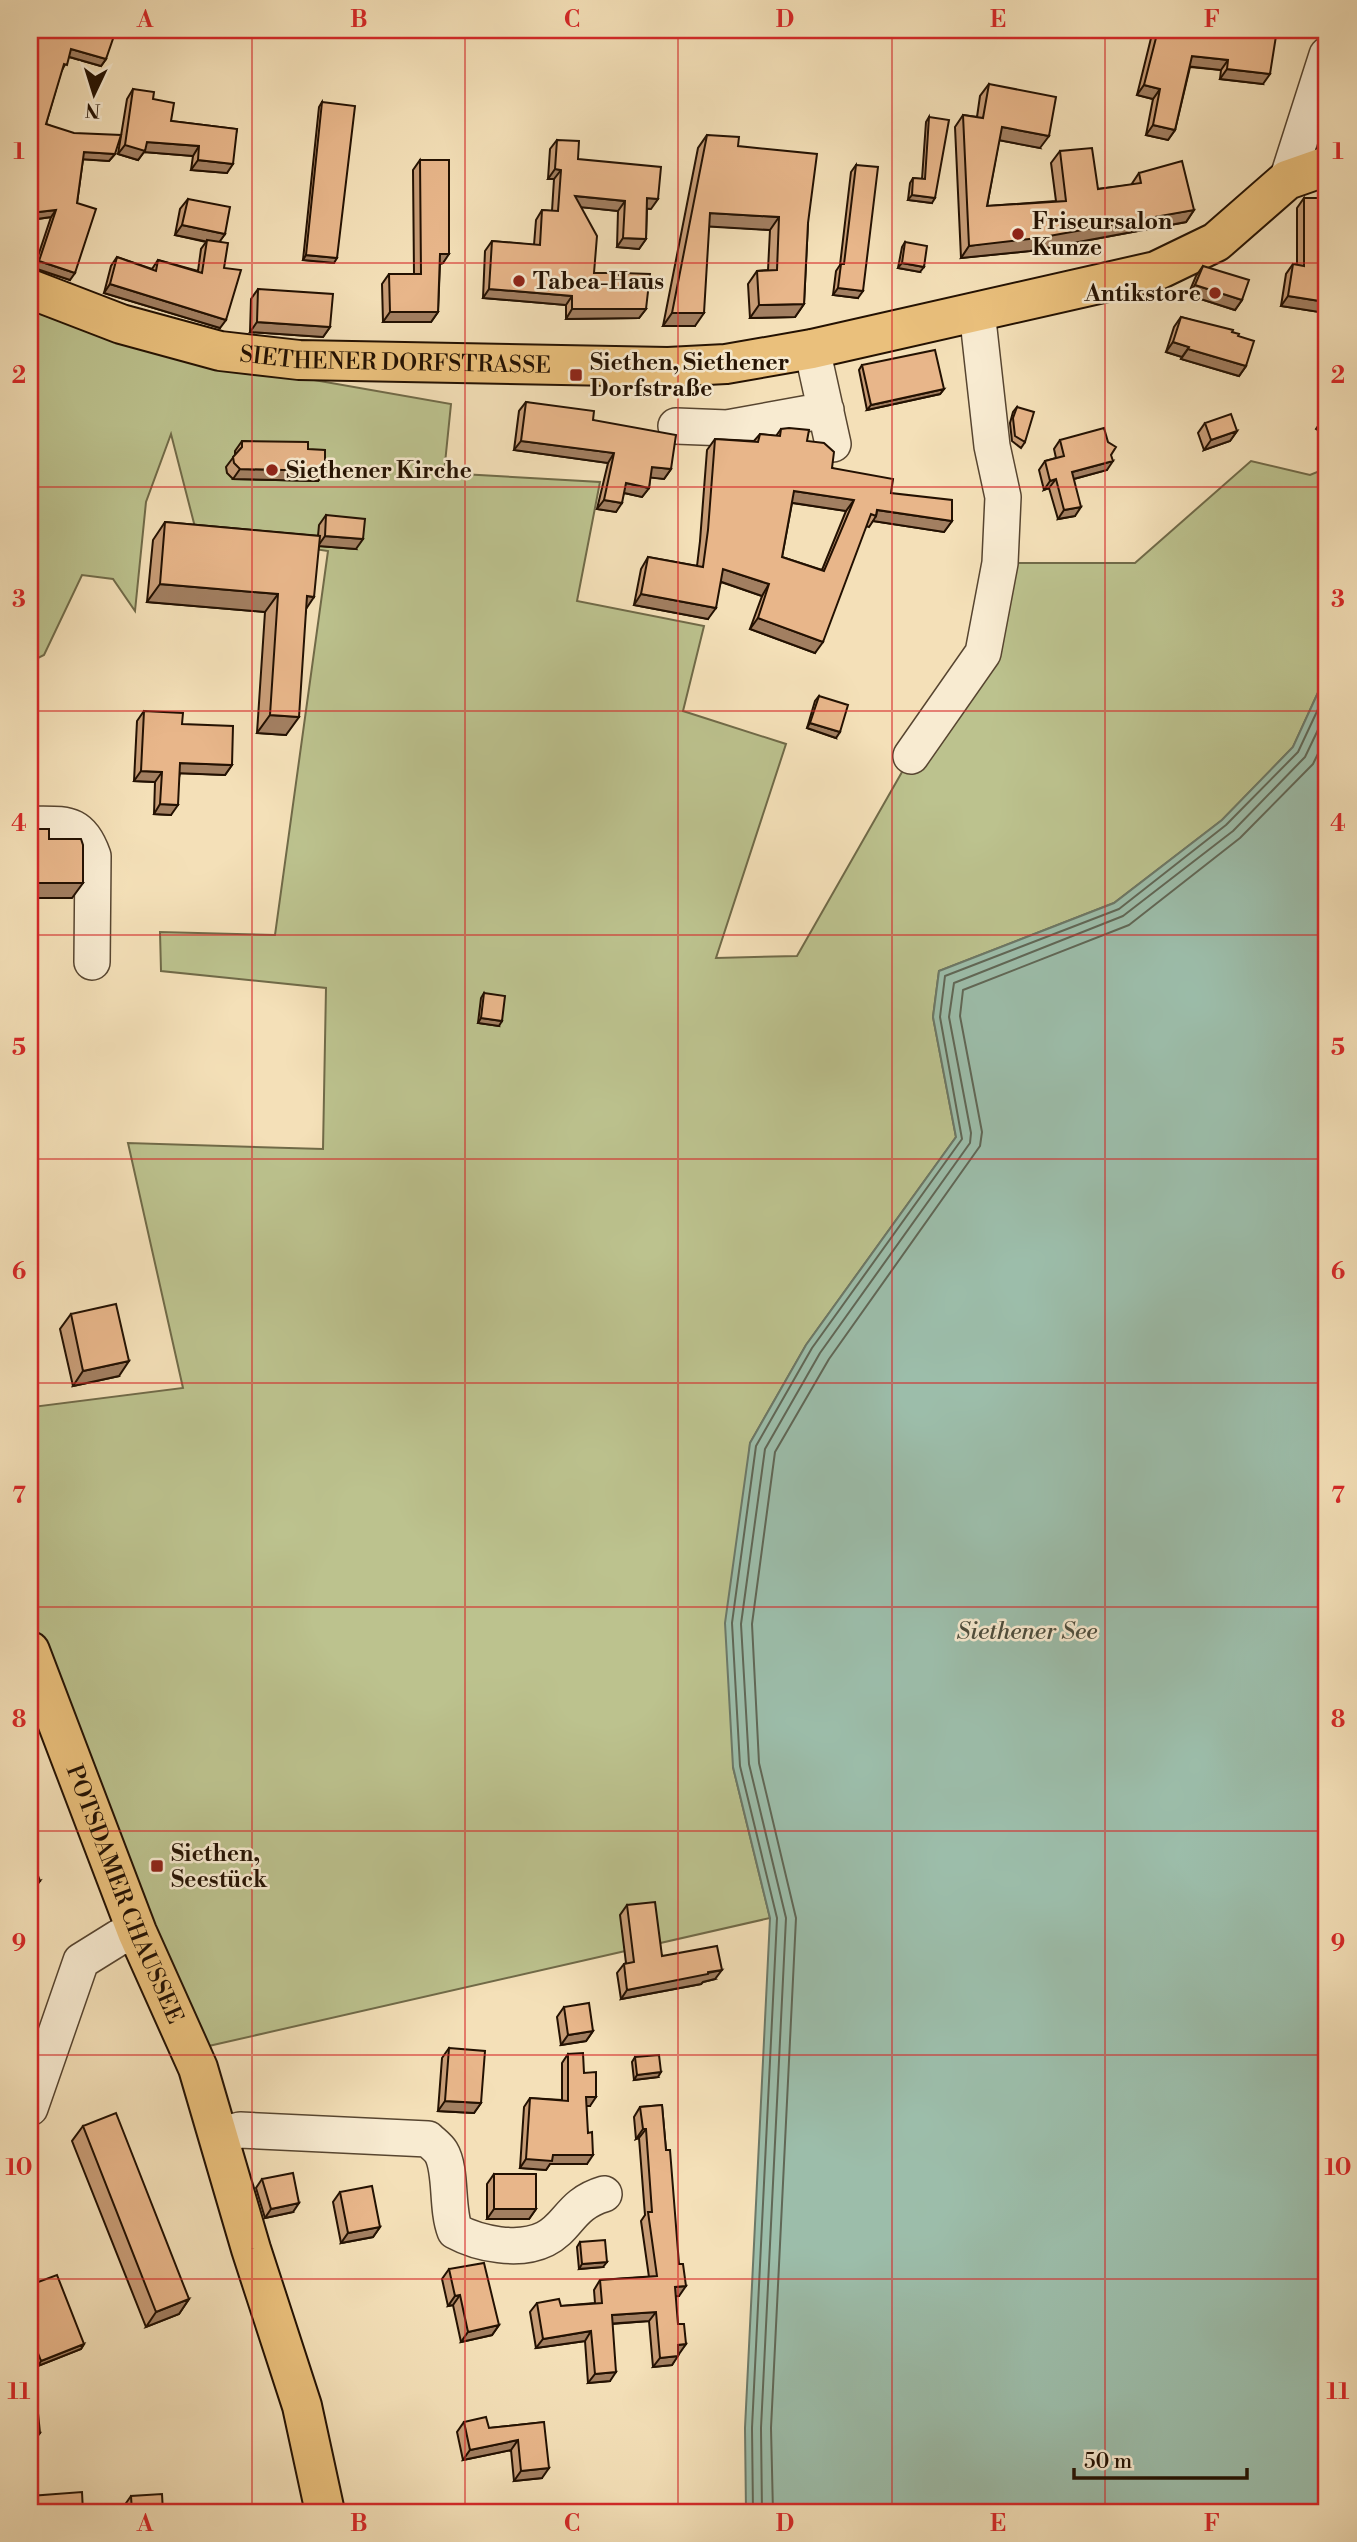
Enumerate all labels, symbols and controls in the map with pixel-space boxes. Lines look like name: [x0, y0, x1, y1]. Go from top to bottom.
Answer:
text: A: [136, 6, 154, 34]
text: B: [350, 6, 368, 34]
text: C: [564, 6, 580, 34]
text: D: [776, 6, 794, 34]
text: E: [990, 6, 1006, 34]
text: F: [1204, 6, 1220, 34]
north arrow: [60, 60, 130, 130]
text: N: [85, 97, 101, 122]
text: 1: [13, 138, 25, 166]
text: 1: [1332, 138, 1344, 166]
place label: Friseursalon Kunze: [1032, 208, 1172, 262]
marker: Friseursalon Kunze: [1010, 226, 1026, 242]
place label: Tabea-Haus: [533, 268, 664, 296]
marker: Tabea-Haus: [511, 273, 527, 289]
place label: Antikstore: [1083, 280, 1201, 308]
marker: Antikstore: [1207, 285, 1223, 301]
street label: SIETHENER DORFSTRASSE: [238, 340, 551, 380]
place label: Siethen, Siethener Dorfstraße: [590, 349, 789, 403]
text: 2: [12, 362, 26, 390]
text: 2: [1331, 362, 1345, 390]
marker: Siethen, Siethener Dorfstraße: [568, 367, 584, 383]
place label: Siethener Kirche: [286, 457, 472, 485]
marker: Siethener Kirche: [264, 462, 280, 478]
text: 3: [12, 586, 26, 614]
text: 3: [1331, 586, 1345, 614]
text: 4: [11, 810, 27, 838]
text: 4: [1330, 810, 1346, 838]
text: 5: [12, 1034, 26, 1062]
text: 5: [1331, 1034, 1345, 1062]
text: 6: [12, 1258, 26, 1286]
text: 6: [1331, 1258, 1345, 1286]
text: 7: [12, 1482, 26, 1510]
text: 7: [1331, 1482, 1345, 1510]
water label: Siethener See: [957, 1617, 1097, 1647]
text: 8: [12, 1706, 26, 1734]
text: 8: [1331, 1706, 1345, 1734]
street label: POTSDAMER CHAUSSEE: [60, 1761, 189, 2028]
place label: Siethen, Seestück: [171, 1840, 268, 1894]
marker: Siethen, Seestück: [149, 1858, 165, 1874]
text: 9: [12, 1930, 26, 1958]
text: 9: [1331, 1930, 1345, 1958]
text: 10: [5, 2154, 33, 2182]
text: 10: [1324, 2154, 1352, 2182]
text: 11: [8, 2378, 30, 2406]
text: 11: [1327, 2378, 1349, 2406]
scale bar: [1074, 2437, 1247, 2481]
text: 50 m: [1084, 2449, 1132, 2475]
text: A: [136, 2510, 154, 2538]
text: B: [350, 2510, 368, 2538]
text: C: [564, 2510, 580, 2538]
text: D: [776, 2510, 794, 2538]
text: E: [990, 2510, 1006, 2538]
text: F: [1204, 2510, 1220, 2538]

